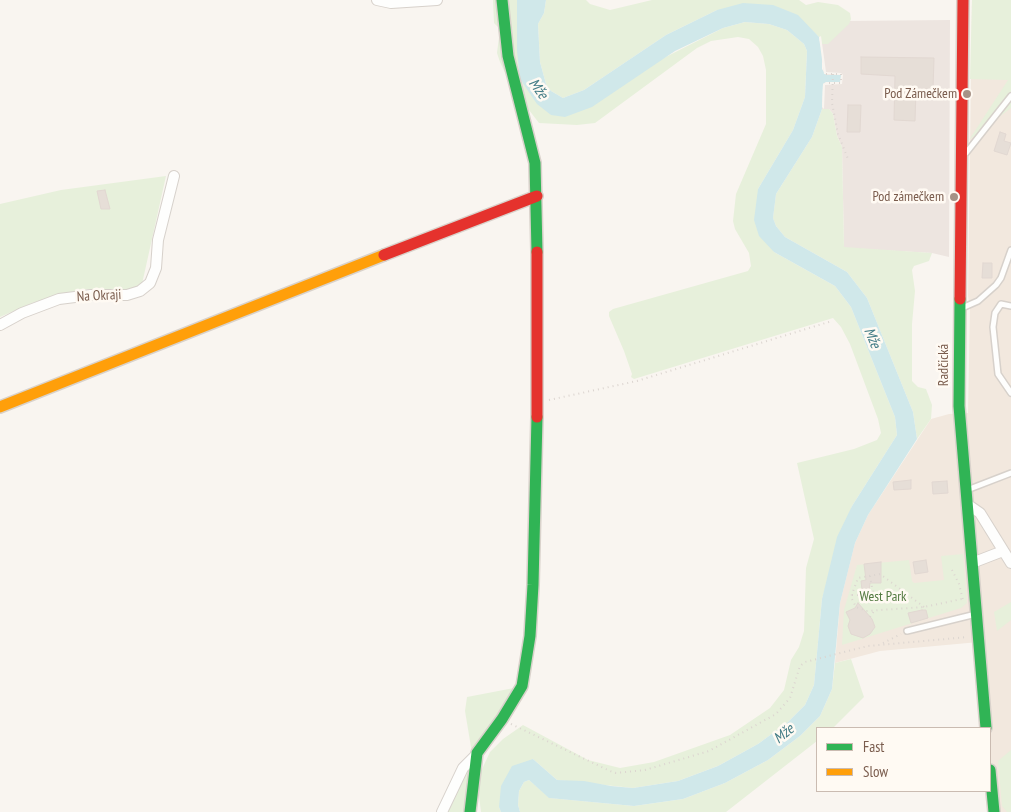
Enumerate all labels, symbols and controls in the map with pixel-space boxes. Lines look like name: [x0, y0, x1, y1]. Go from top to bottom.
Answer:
water label: Mže: [525, 75, 551, 103]
place label: Pod Zámečkem: [884, 86, 957, 102]
marker: Pod Zámečkem: [961, 88, 973, 100]
place label: Pod zámečkem: [872, 189, 944, 205]
marker: Pod zámečkem: [948, 191, 960, 203]
street label: Na Okraji: [76, 286, 122, 306]
water label: Mže: [860, 325, 884, 351]
street label: Radčická: [936, 344, 952, 386]
park label: West Park: [859, 589, 907, 605]
water label: Mže: [770, 720, 798, 748]
legend: [816, 727, 991, 792]
text: Fast: [863, 737, 884, 756]
text: Slow: [863, 762, 888, 781]

